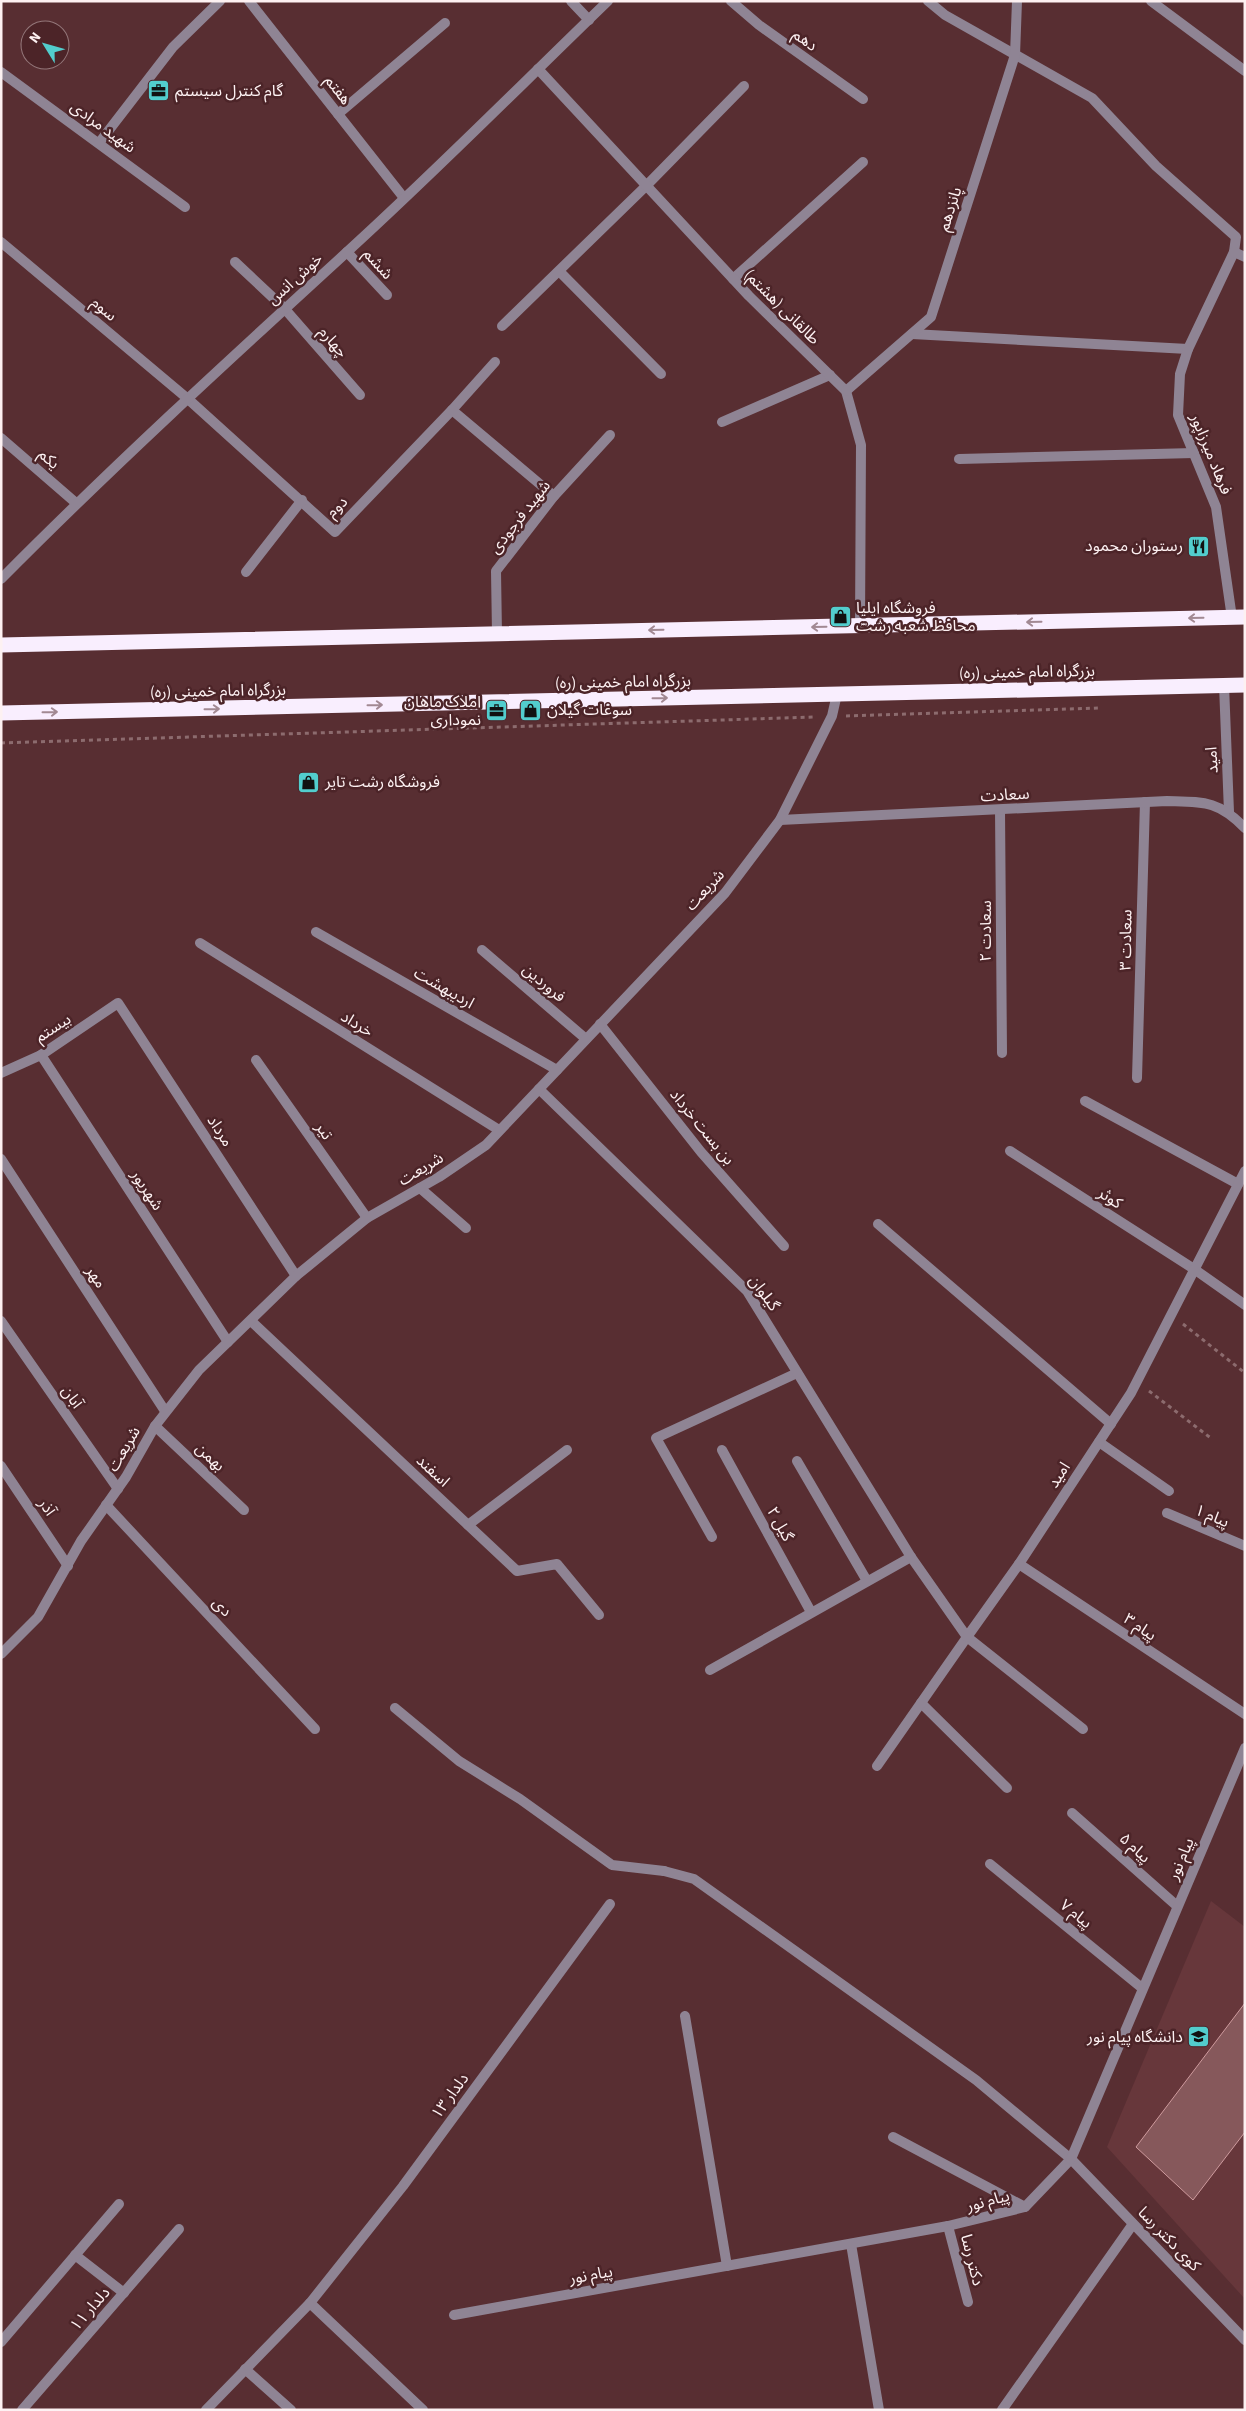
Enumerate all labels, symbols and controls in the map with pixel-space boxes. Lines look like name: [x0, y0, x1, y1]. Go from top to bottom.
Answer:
north arrow: [20, 20, 70, 70]
street label: دهم: [788, 24, 822, 57]
text: N: [25, 28, 46, 48]
street label: هفتم: [319, 71, 357, 110]
office icon: گام کنترل سیستم: [147, 79, 171, 103]
place label: گام کنترل سیستم: [175, 80, 283, 103]
street label: شهید مرادی: [66, 96, 140, 158]
street label: پانزدهم: [933, 184, 968, 234]
street label: ششم: [357, 244, 398, 285]
street label: خوش انس: [262, 248, 328, 310]
street label: طالقانی (هشتم): [739, 264, 825, 351]
street label: سوم: [86, 292, 122, 327]
street label: چهارم: [312, 322, 353, 363]
street label: فرهاد میرزاپور: [1184, 409, 1237, 498]
street label: یکم: [33, 444, 64, 475]
street label: شهید فرجودی: [484, 476, 556, 558]
street label: دوم: [321, 491, 353, 523]
restaurant icon: رستوران محمود: [1187, 534, 1211, 558]
place label: رستوران محمود: [1085, 535, 1183, 557]
place label: فروشگاه ایلیا محافظ شعبه رشت: [856, 597, 976, 637]
shop icon: فروشگاه ایلیا محافظ شعبه رشت: [828, 605, 852, 629]
one-way arrow: [1188, 614, 1204, 623]
one-way arrow: [1026, 617, 1042, 627]
one-way arrow: [811, 622, 827, 631]
one-way arrow: [648, 625, 664, 635]
street label: بزرگراه امام خمینی (ره): [959, 660, 1095, 685]
street label: بزرگراه امام خمینی (ره): [555, 670, 691, 695]
street label: بزرگراه امام خمینی (ره): [150, 679, 286, 704]
place label: املاک ماهان نموداری: [404, 691, 481, 731]
one-way arrow: [652, 693, 668, 703]
shop icon: سوغات گیلان: [519, 698, 543, 722]
office icon: املاک ماهان نموداری: [485, 699, 509, 723]
place label: سوغات گیلان: [547, 699, 632, 721]
one-way arrow: [366, 700, 383, 710]
one-way arrow: [204, 704, 220, 713]
one-way arrow: [42, 708, 58, 717]
street label: امید: [1200, 746, 1224, 774]
shop icon: فروشگاه رشت تاير: [297, 770, 321, 794]
place label: فروشگاه رشت تاير: [324, 771, 440, 793]
street label: سعادت: [980, 783, 1030, 807]
street label: شریعت: [680, 864, 730, 916]
street label: سعادت ۲: [975, 900, 997, 962]
street label: سعادت ۳: [1114, 909, 1138, 971]
street label: فروردین: [518, 958, 570, 1008]
street label: اردیبهشت: [410, 962, 478, 1014]
street label: خرداد: [337, 1006, 377, 1042]
street label: بیستم: [31, 1008, 76, 1049]
street label: بن بست خرداد: [664, 1084, 740, 1170]
street label: مرداد: [202, 1111, 238, 1151]
street label: تیر: [310, 1117, 338, 1145]
street label: شریعت: [394, 1147, 448, 1191]
street label: شهریور: [125, 1164, 168, 1215]
street label: کوثر: [1093, 1181, 1127, 1214]
street label: مهر: [80, 1261, 111, 1293]
street label: گیلوان: [743, 1270, 785, 1316]
street label: آبان: [56, 1381, 89, 1414]
street label: شریعت: [102, 1422, 146, 1476]
street label: بهمن: [190, 1438, 230, 1476]
street label: اسفند: [411, 1450, 455, 1492]
street label: امید: [1043, 1458, 1075, 1492]
street label: آذر: [32, 1493, 62, 1521]
street label: پیام ۱: [1191, 1499, 1233, 1534]
street label: گیل ۲: [762, 1503, 799, 1546]
street label: دی: [207, 1592, 237, 1622]
street label: پیام ۳: [1119, 1608, 1161, 1647]
street label: پیام ۵: [1114, 1828, 1156, 1869]
street label: پیام نور: [1162, 1834, 1201, 1885]
street label: پیام ۷: [1055, 1894, 1097, 1935]
school or university icon: دانشگاه پیام نور: [1187, 2025, 1211, 2049]
place label: دانشگاه پیام نور: [1086, 2026, 1183, 2049]
street label: دلدار ۱۳: [426, 2069, 474, 2123]
street label: پیام نور: [963, 2185, 1012, 2219]
street label: کوی دکتر رسا: [1133, 2202, 1206, 2276]
street label: دکتر رسا: [955, 2232, 989, 2288]
street label: پیام نور: [566, 2260, 615, 2291]
street label: دلدار ۱۱: [65, 2282, 115, 2336]

